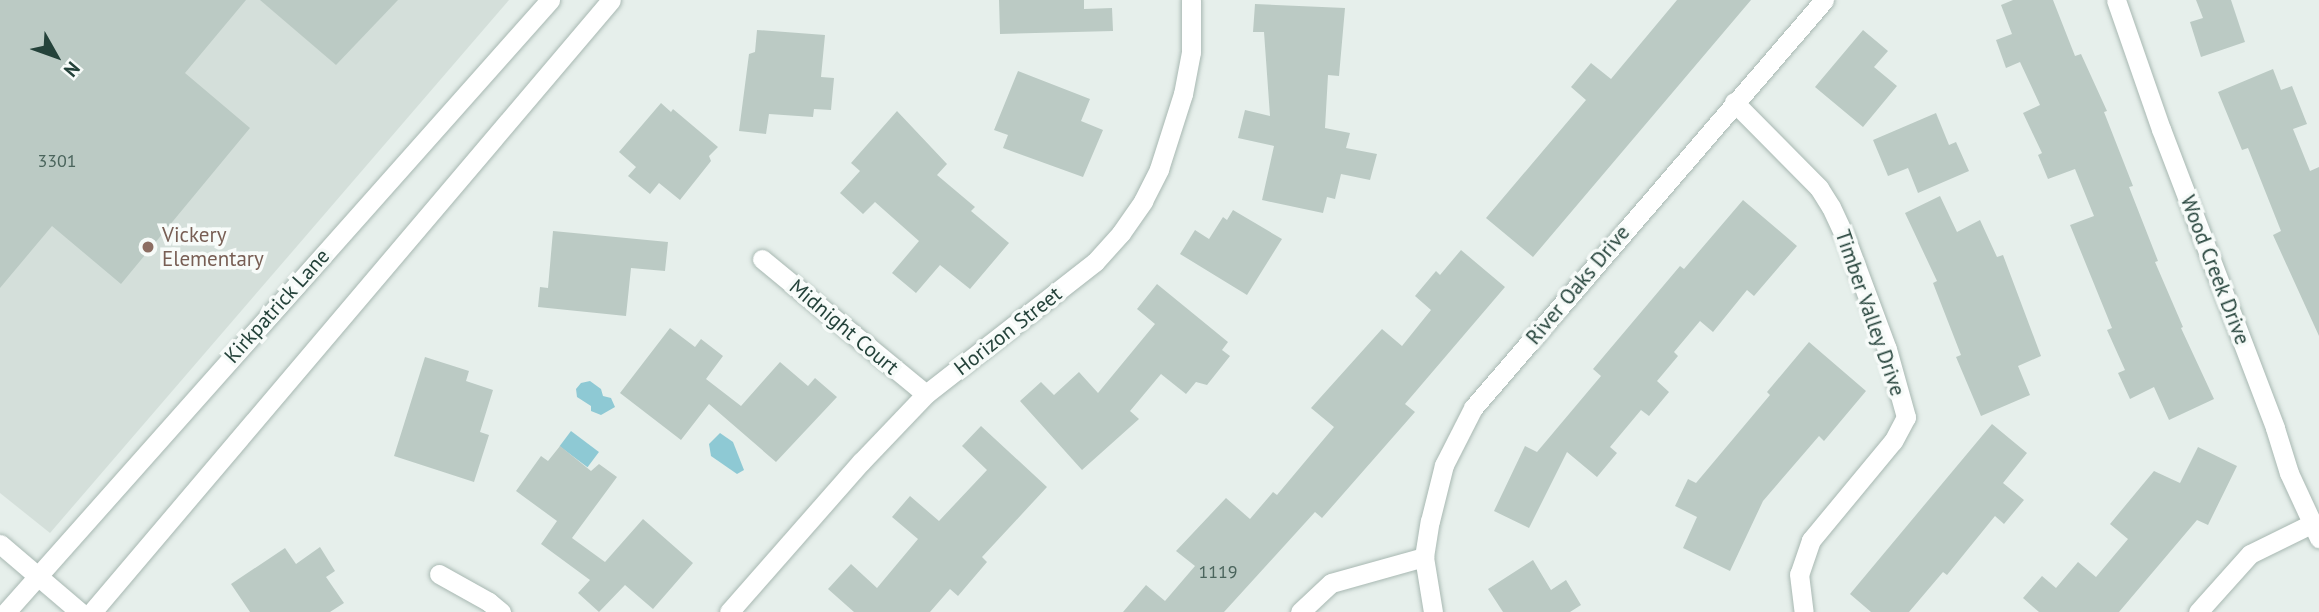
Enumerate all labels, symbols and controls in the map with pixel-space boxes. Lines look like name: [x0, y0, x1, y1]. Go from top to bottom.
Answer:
north arrow: [21, 21, 91, 91]
text: N: [59, 57, 85, 82]
house number: 3301: [37, 150, 77, 172]
street label: Wood Creek Drive: [2175, 191, 2255, 349]
street label: River Oaks Drive: [1521, 220, 1635, 350]
place label: Vickery Elementary: [162, 222, 264, 272]
street label: Timber Valley Drive: [1830, 226, 1910, 400]
marker: Vickery Elementary: [140, 239, 156, 255]
street label: Kirkpatrick Lane: [219, 244, 335, 368]
street label: Midnight Court: [784, 274, 904, 380]
street label: Horizon Street: [949, 281, 1067, 381]
house number: 1119: [1198, 561, 1238, 583]

